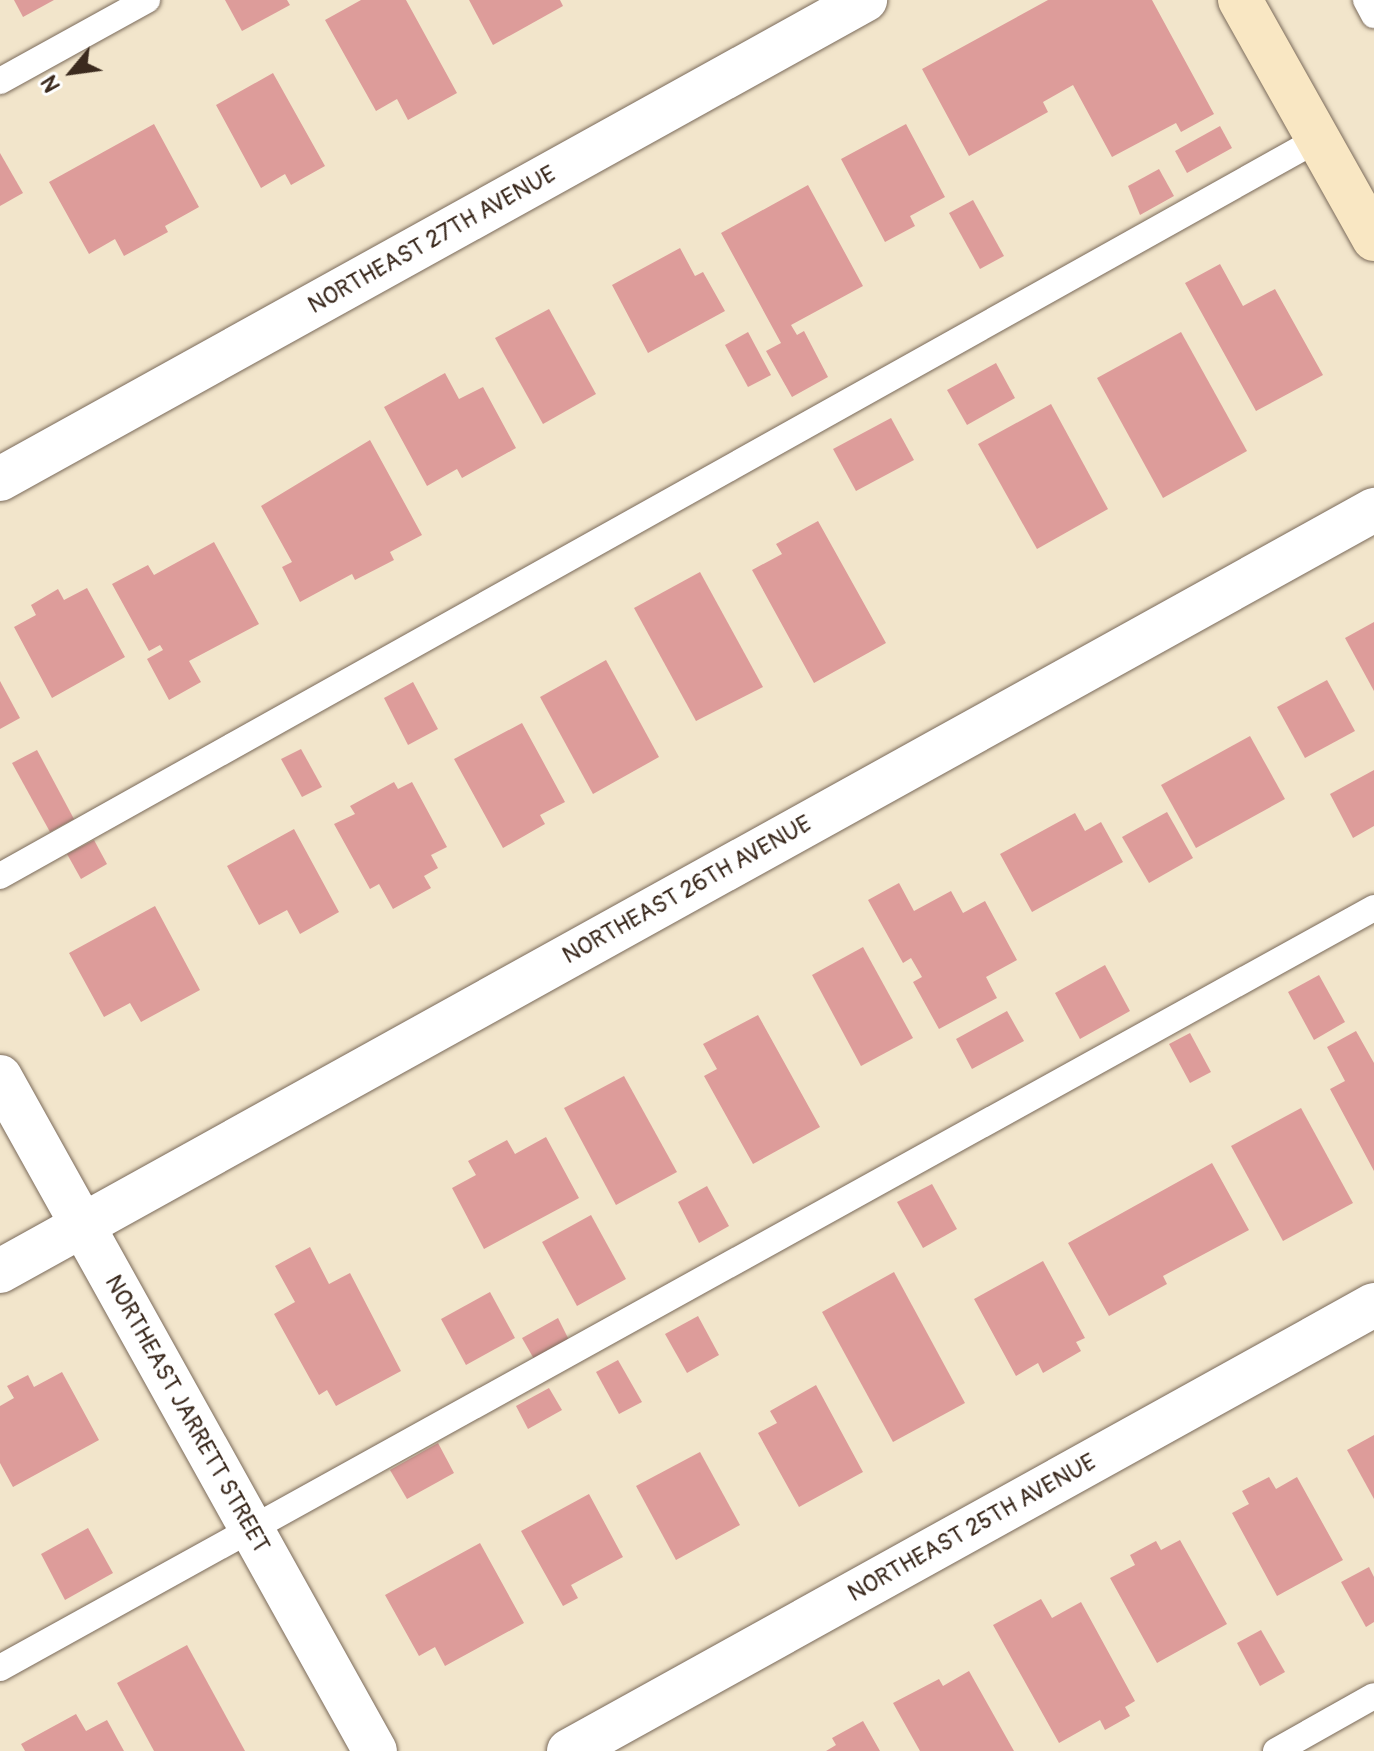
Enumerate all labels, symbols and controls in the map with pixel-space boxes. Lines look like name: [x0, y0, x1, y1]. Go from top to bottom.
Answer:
north arrow: [32, 32, 112, 112]
text: N: [35, 70, 67, 97]
street label: NORTHEAST 27TH AVENUE: [303, 160, 561, 320]
street label: NORTHEAST 26TH AVENUE: [558, 810, 816, 970]
street label: NORTHEAST JARRETT STREET: [99, 1270, 275, 1558]
street label: NORTHEAST 25TH AVENUE: [843, 1448, 1101, 1608]

